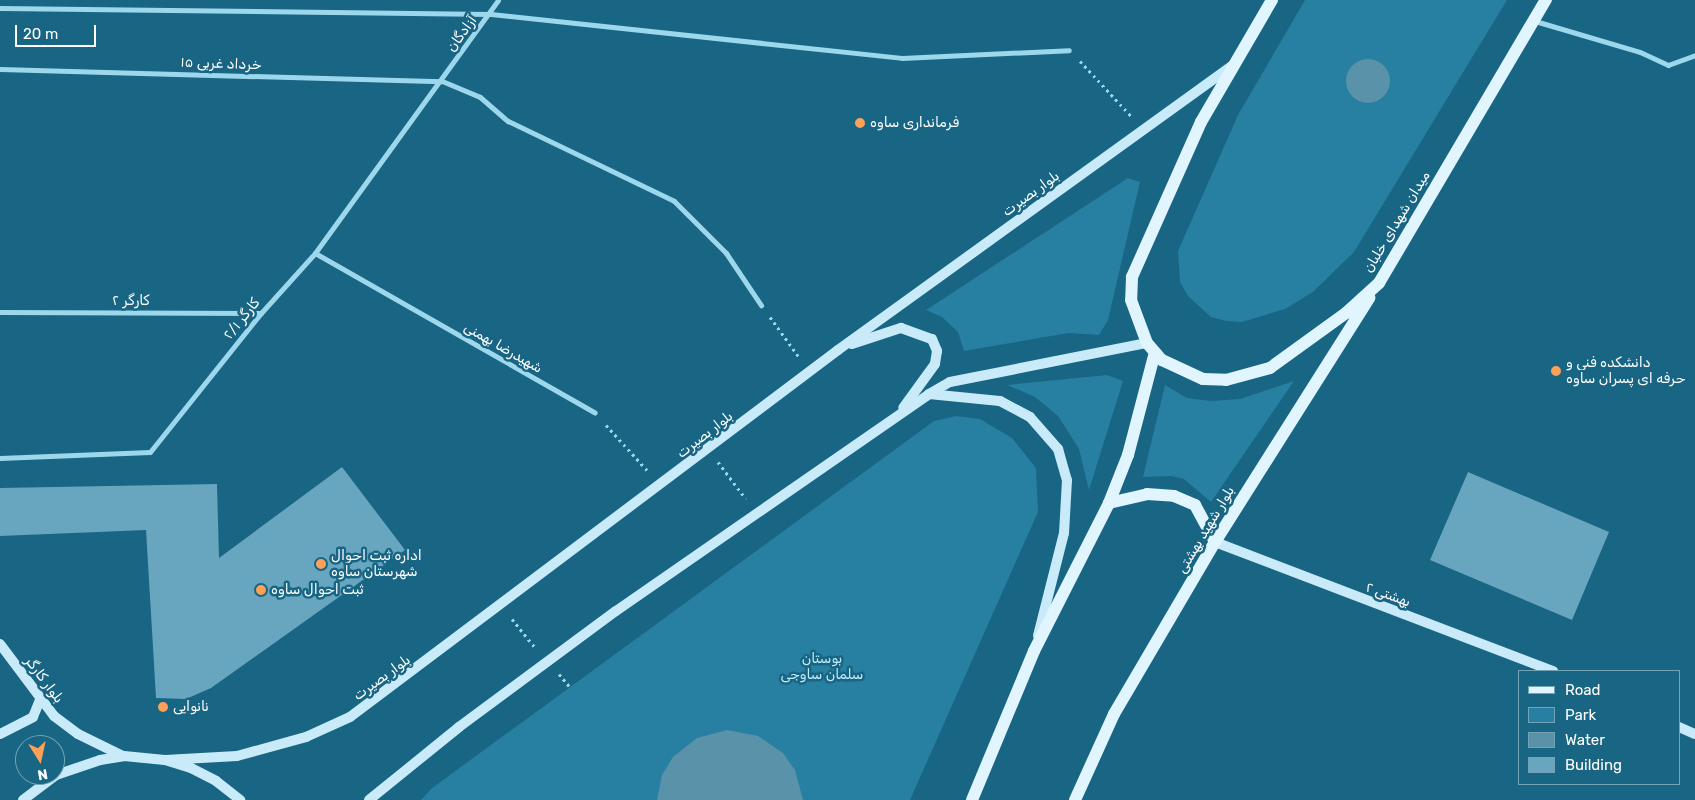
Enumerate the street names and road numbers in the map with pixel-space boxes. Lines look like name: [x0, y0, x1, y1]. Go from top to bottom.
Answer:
street label: آزادگان: [443, 13, 481, 55]
street label: ۱۵ خرداد غربی: [180, 54, 262, 74]
street label: بلوار بصیرت: [999, 168, 1063, 220]
street label: میدان شهدای خلبان: [1360, 168, 1434, 276]
street label: کارگر ۲: [112, 293, 150, 309]
street label: کارگر ۲/۱: [220, 295, 264, 343]
street label: شهیدرضا بهمنی: [461, 319, 545, 377]
street label: بلوار بصیرت: [674, 408, 736, 462]
street label: بلوار شهید بهشتی: [1173, 484, 1239, 576]
street label: بهشتی ۲: [1363, 579, 1413, 611]
street label: بلوار بصیرت: [350, 652, 414, 704]
street label: بلوار کارگر: [21, 653, 67, 707]

